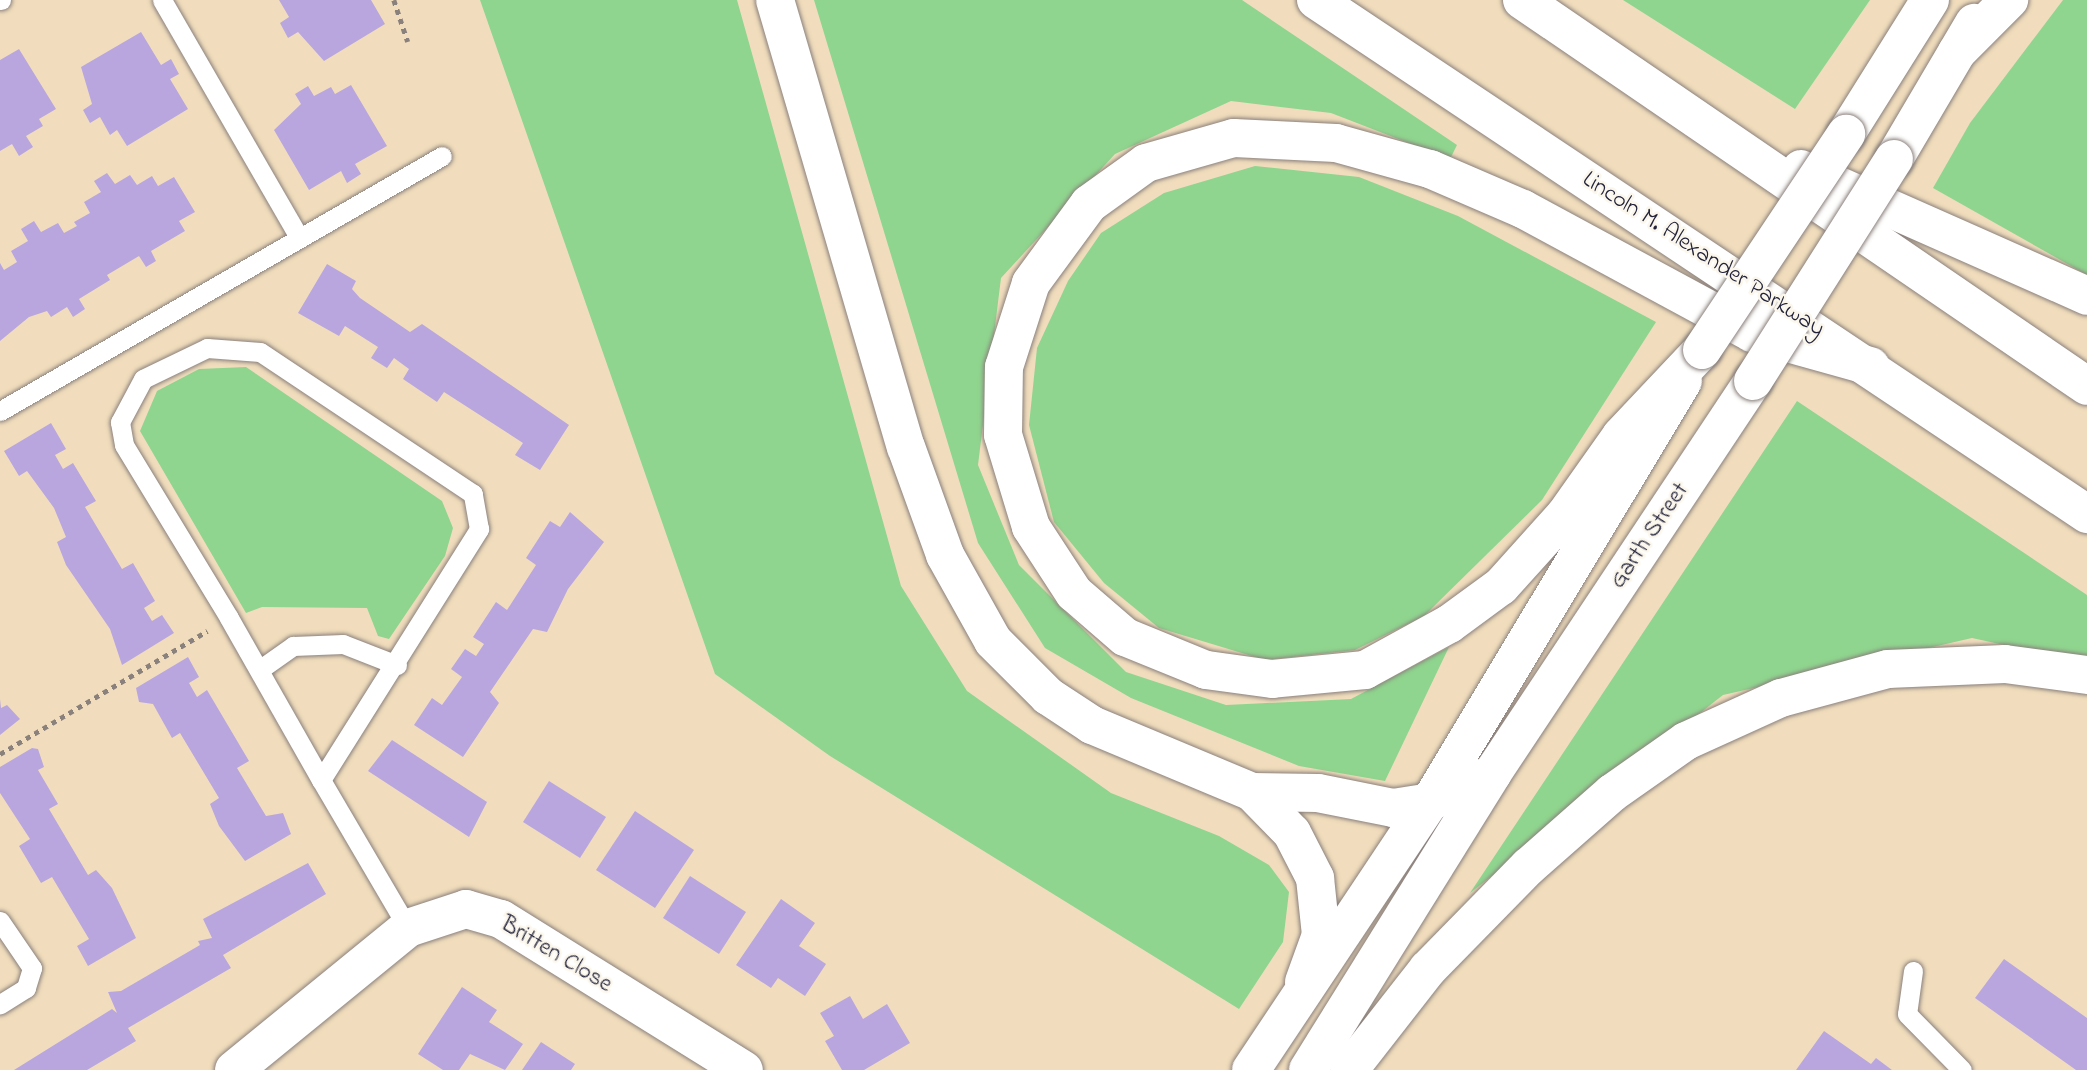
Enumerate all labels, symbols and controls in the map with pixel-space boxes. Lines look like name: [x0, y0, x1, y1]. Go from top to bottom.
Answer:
street label: Lincoln M. Alexander Parkway: [1576, 166, 1830, 344]
street label: Garth Street: [1604, 478, 1696, 594]
street label: Britten Close: [495, 910, 617, 1000]

